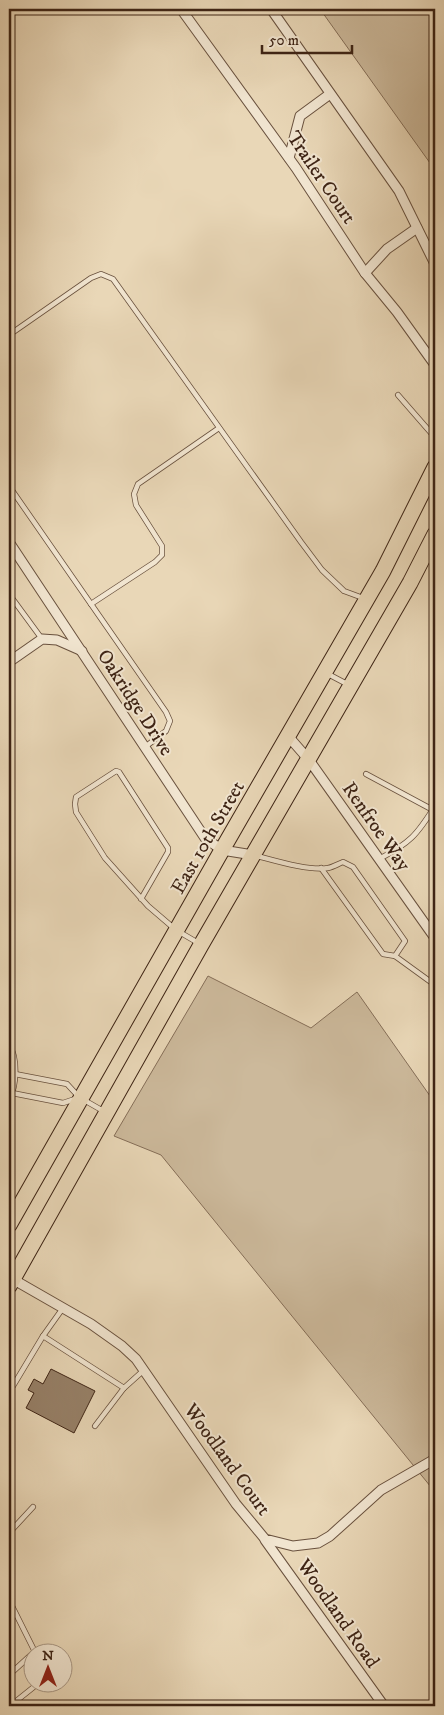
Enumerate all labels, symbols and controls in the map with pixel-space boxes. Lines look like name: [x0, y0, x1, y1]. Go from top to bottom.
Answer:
scale bar: [262, 22, 352, 54]
text: 50 m: [269, 31, 299, 50]
street label: Trailer Court: [281, 127, 361, 229]
street label: Oakridge Drive: [91, 645, 178, 761]
street label: East 10th Street: [166, 777, 251, 899]
street label: Renfroe Way: [336, 777, 416, 877]
street label: Woodland Court: [177, 1398, 276, 1521]
street label: Woodland Road: [290, 1554, 385, 1673]
north arrow: [22, 1642, 72, 1692]
text: N: [42, 1647, 54, 1665]

